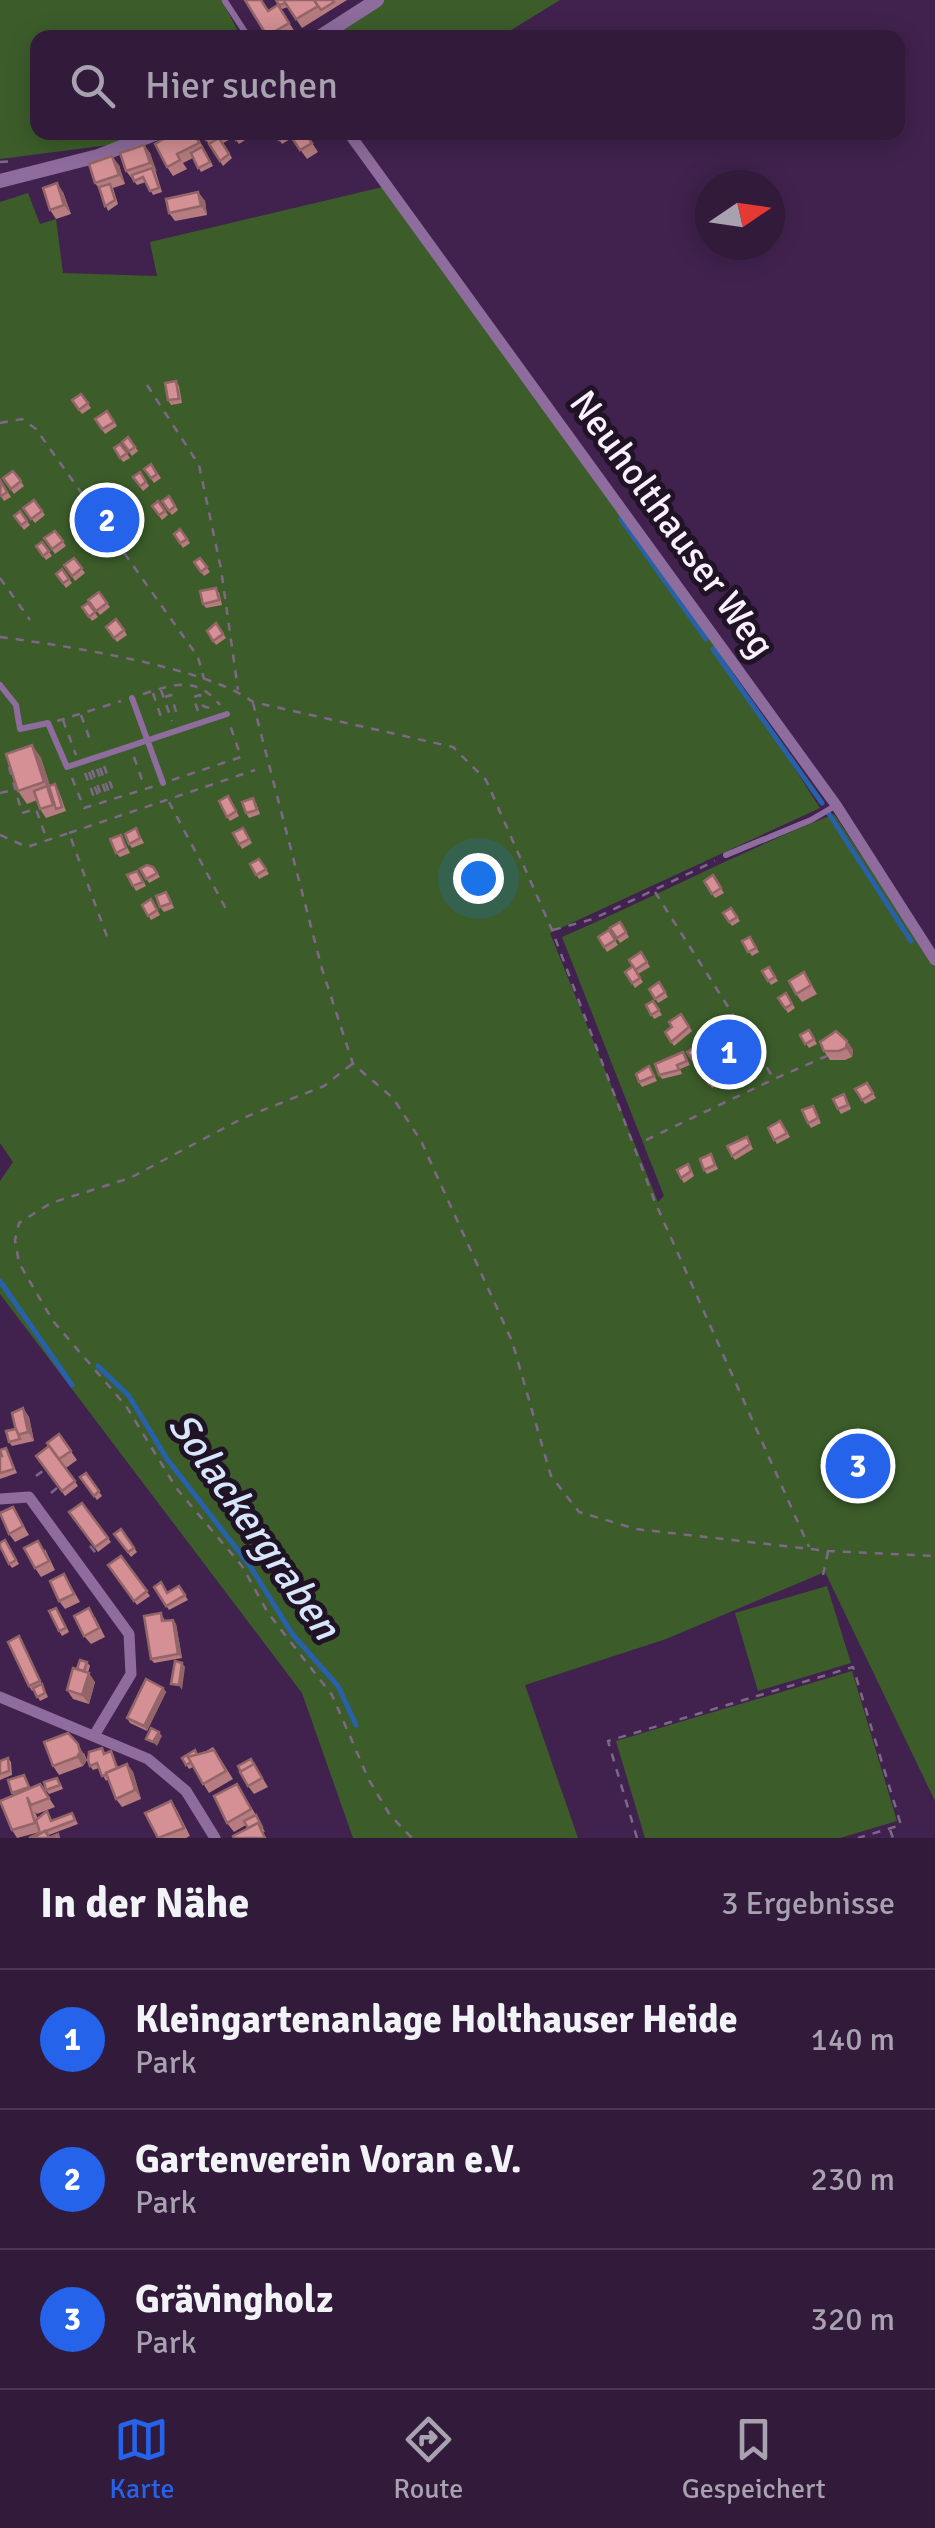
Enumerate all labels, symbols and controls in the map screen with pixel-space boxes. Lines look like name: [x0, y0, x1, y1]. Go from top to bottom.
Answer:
search box: [30, 30, 905, 140]
icon: search: [65, 58, 120, 113]
text: Hier suchen: [145, 62, 338, 109]
north arrow: [695, 170, 785, 260]
street label: Neuholthauser Weg: [559, 381, 785, 667]
pin: 2: [74, 482, 140, 558]
your location: [453, 853, 504, 904]
pin: 1: [696, 1014, 762, 1090]
water label: Solackergraben: [157, 1403, 352, 1650]
pin: 3: [826, 1428, 890, 1504]
text: In der Nähe: [40, 1878, 249, 1929]
text: 3 Ergebnisse: [721, 1884, 895, 1923]
text: Kleingartenanlage Holthauser Heide: [135, 1996, 738, 2043]
text: 1: [64, 2020, 81, 2059]
text: 140 m: [811, 2020, 895, 2059]
text: Park: [135, 2043, 197, 2082]
text: Gartenverein Voran e.V.: [135, 2136, 522, 2183]
text: 2: [64, 2160, 81, 2199]
text: 230 m: [811, 2160, 895, 2199]
text: Park: [135, 2183, 197, 2222]
text: Grävingholz: [135, 2276, 333, 2323]
text: 3: [64, 2300, 81, 2339]
text: 320 m: [811, 2300, 895, 2339]
text: Park: [135, 2323, 197, 2362]
tab: Karte: [109, 2412, 175, 2506]
tab: Route: [393, 2412, 463, 2506]
tab: Gespeichert: [682, 2412, 826, 2506]

